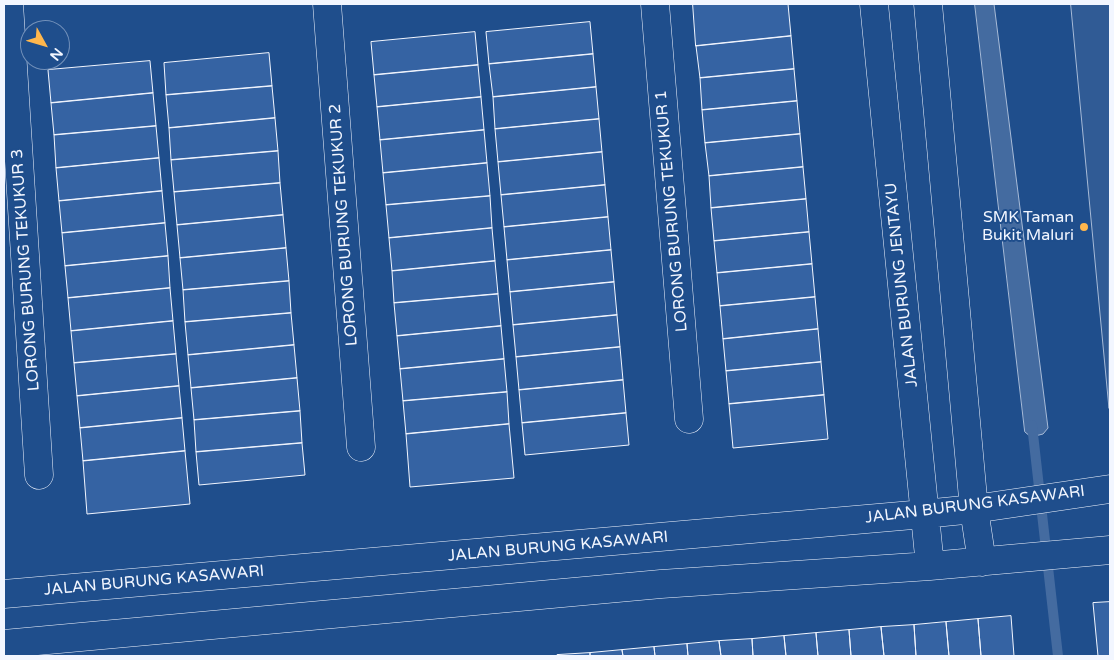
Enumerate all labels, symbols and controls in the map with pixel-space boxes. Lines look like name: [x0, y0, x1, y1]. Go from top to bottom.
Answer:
north arrow: [20, 20, 70, 70]
text: N: [46, 44, 66, 64]
street label: LORONG BURUNG TEKUKUR 1: [652, 89, 692, 333]
street label: LORONG BURUNG TEKUKUR 2: [326, 103, 362, 347]
street label: LORONG BURUNG TEKUKUR 3: [8, 148, 44, 392]
street label: JALAN BURUNG JENTAYU: [882, 182, 922, 388]
place label: SMK Taman Bukit Maluri: [982, 208, 1074, 246]
marker: SMK Taman Bukit Maluri: [1078, 221, 1090, 233]
street label: JALAN BURUNG KASAWARI: [864, 482, 1086, 528]
street label: JALAN BURUNG KASAWARI: [447, 528, 669, 566]
street label: JALAN BURUNG KASAWARI: [43, 562, 265, 600]

